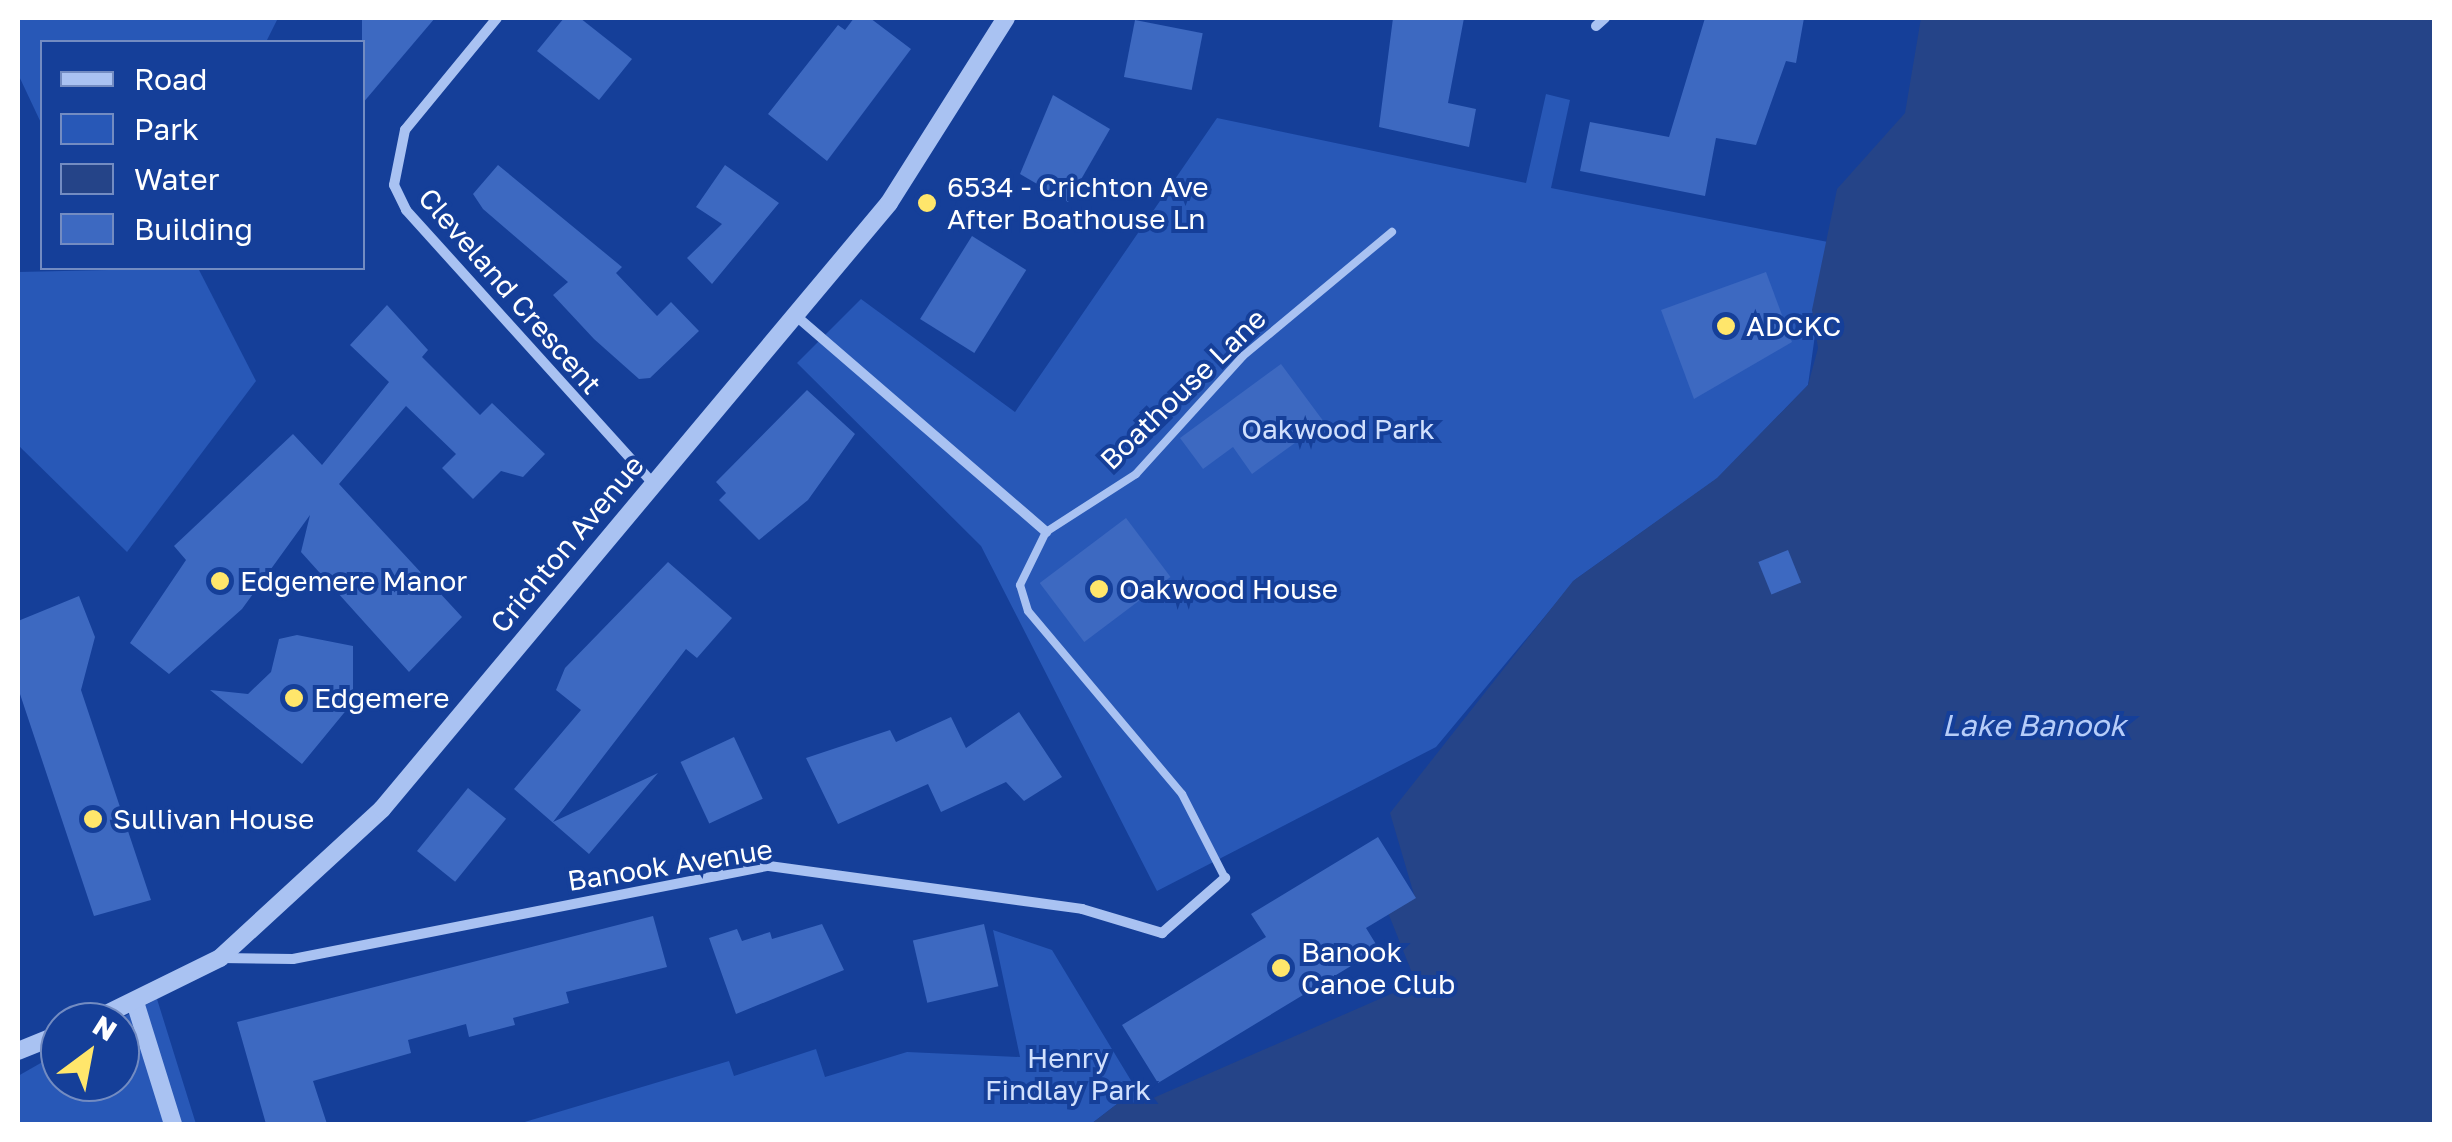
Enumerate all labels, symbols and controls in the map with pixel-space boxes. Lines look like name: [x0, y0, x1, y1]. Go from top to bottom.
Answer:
legend: [40, 40, 365, 270]
text: Road: [134, 61, 208, 97]
text: Park: [134, 111, 199, 147]
text: Water: [134, 161, 219, 197]
place label: 6534 - Crichton Ave After Boathouse Ln: [947, 170, 1209, 236]
street label: Cleveland Crescent: [412, 181, 608, 401]
marker: 6534 - Crichton Ave After Boathouse Ln: [916, 192, 938, 214]
text: Building: [134, 211, 253, 247]
street label: Boathouse Lane: [1093, 302, 1273, 476]
place label: ADCKC: [1746, 309, 1841, 343]
marker: ADCKC: [1715, 315, 1737, 337]
park label: Oakwood Park: [1241, 412, 1435, 446]
street label: Crichton Avenue: [483, 449, 651, 639]
place label: Edgemere Manor: [240, 564, 467, 598]
marker: Edgemere Manor: [209, 570, 231, 592]
place label: Oakwood House: [1119, 572, 1338, 606]
marker: Oakwood House: [1088, 578, 1110, 600]
place label: Edgemere: [314, 681, 449, 715]
marker: Edgemere: [283, 687, 305, 709]
water label: Lake Banook: [1942, 707, 2126, 743]
place label: Sullivan House: [113, 802, 314, 836]
marker: Sullivan House: [82, 808, 104, 830]
street label: Banook Avenue: [565, 832, 775, 898]
place label: Banook Canoe Club: [1301, 935, 1455, 1001]
marker: Banook Canoe Club: [1270, 957, 1292, 979]
north arrow: [40, 1002, 140, 1102]
text: N: [87, 1008, 123, 1047]
park label: Henry Findlay Park: [985, 1041, 1151, 1107]

